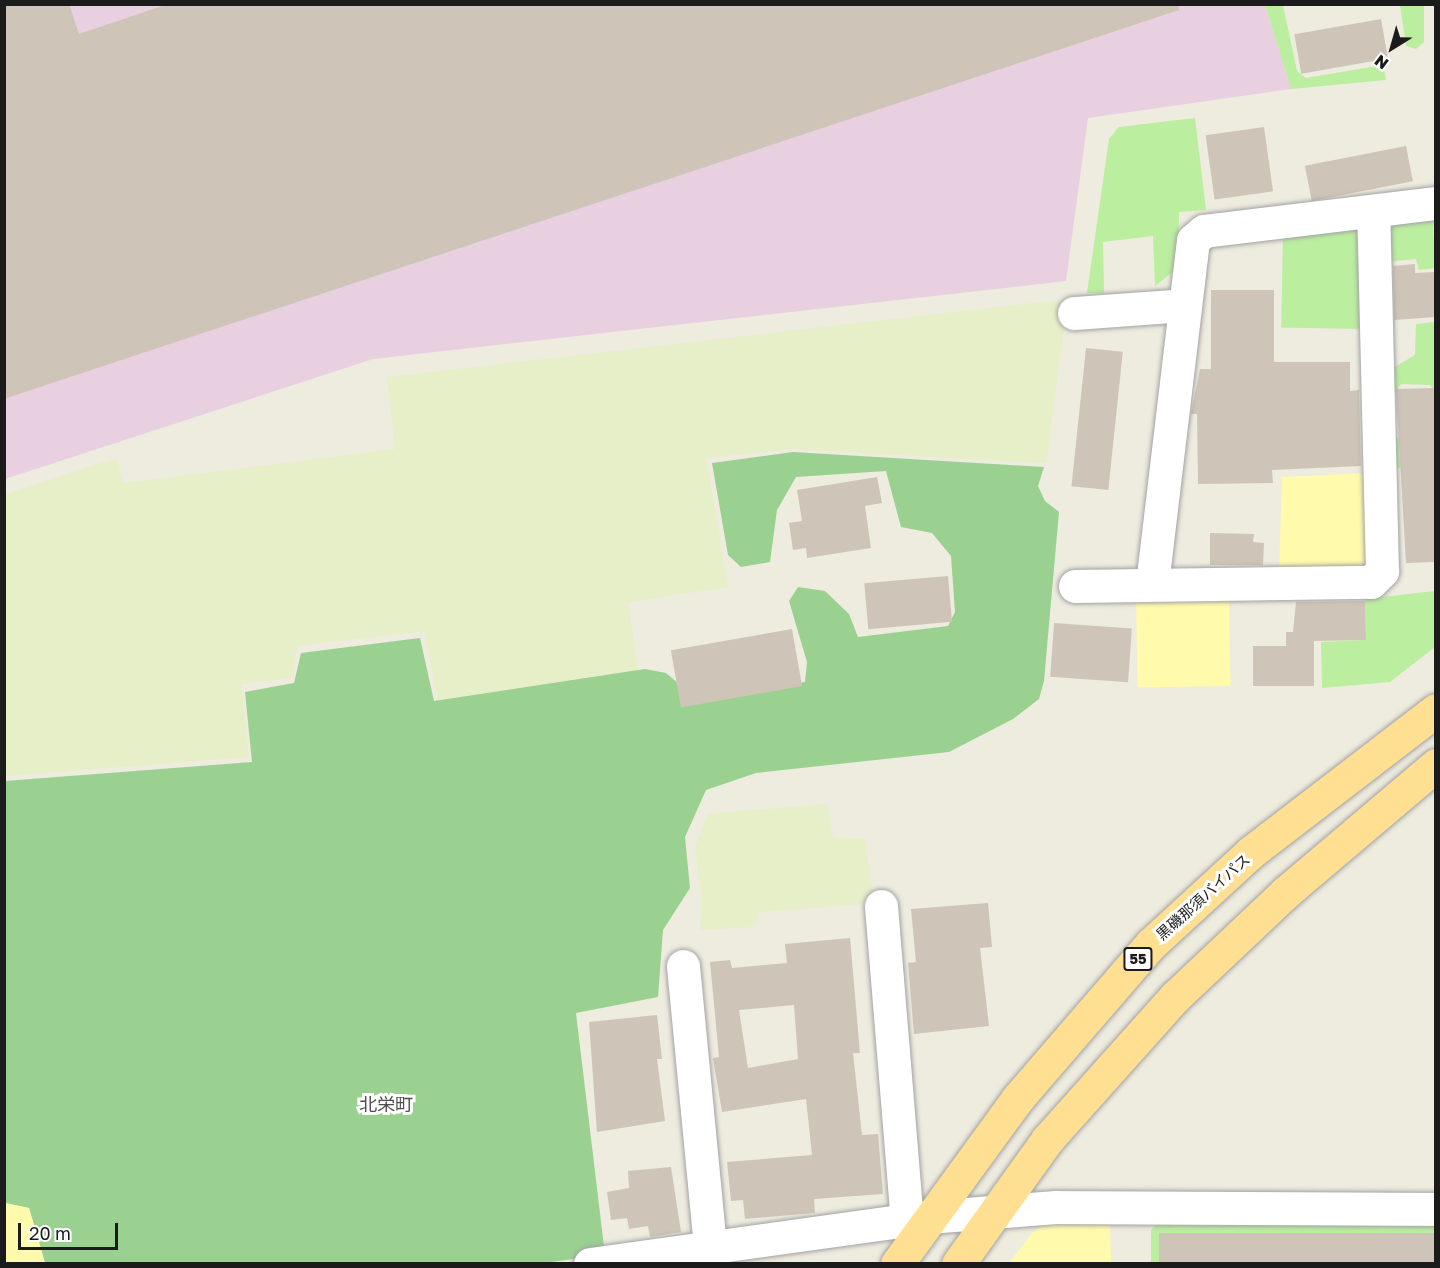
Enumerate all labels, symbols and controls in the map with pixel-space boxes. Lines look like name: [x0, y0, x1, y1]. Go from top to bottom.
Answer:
north arrow: [1362, 18, 1422, 78]
text: N: [1370, 51, 1392, 74]
street label: 黒磯那須バイパス: [1152, 850, 1254, 944]
road number: 55: [1123, 948, 1153, 970]
district label: 北栄町: [359, 1093, 413, 1115]
scale bar: [21, 1211, 122, 1249]
text: 20 m: [29, 1222, 71, 1244]

